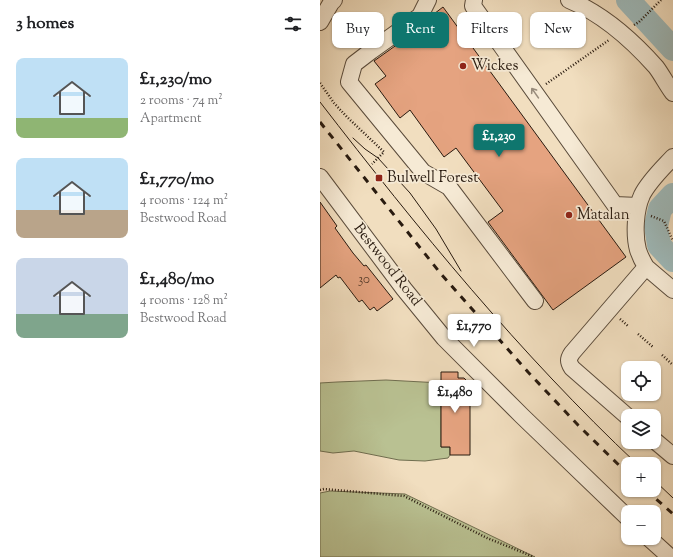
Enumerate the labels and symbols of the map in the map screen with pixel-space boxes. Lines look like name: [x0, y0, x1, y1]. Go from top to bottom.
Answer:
place label: Wickes: [471, 56, 519, 77]
marker: Wickes: [458, 61, 468, 71]
one-way arrow: [531, 88, 539, 99]
pin: £1,230: [466, 124, 532, 158]
place label: Bulwell Forest: [387, 168, 478, 189]
marker: Bulwell Forest: [374, 173, 384, 183]
place label: Matalan: [577, 205, 630, 226]
marker: Matalan: [564, 210, 574, 220]
street label: Bestwood Road: [348, 219, 426, 311]
house number: 30: [358, 271, 370, 289]
pin: £1,770: [441, 314, 507, 348]
pin: £1,480: [422, 380, 488, 414]

